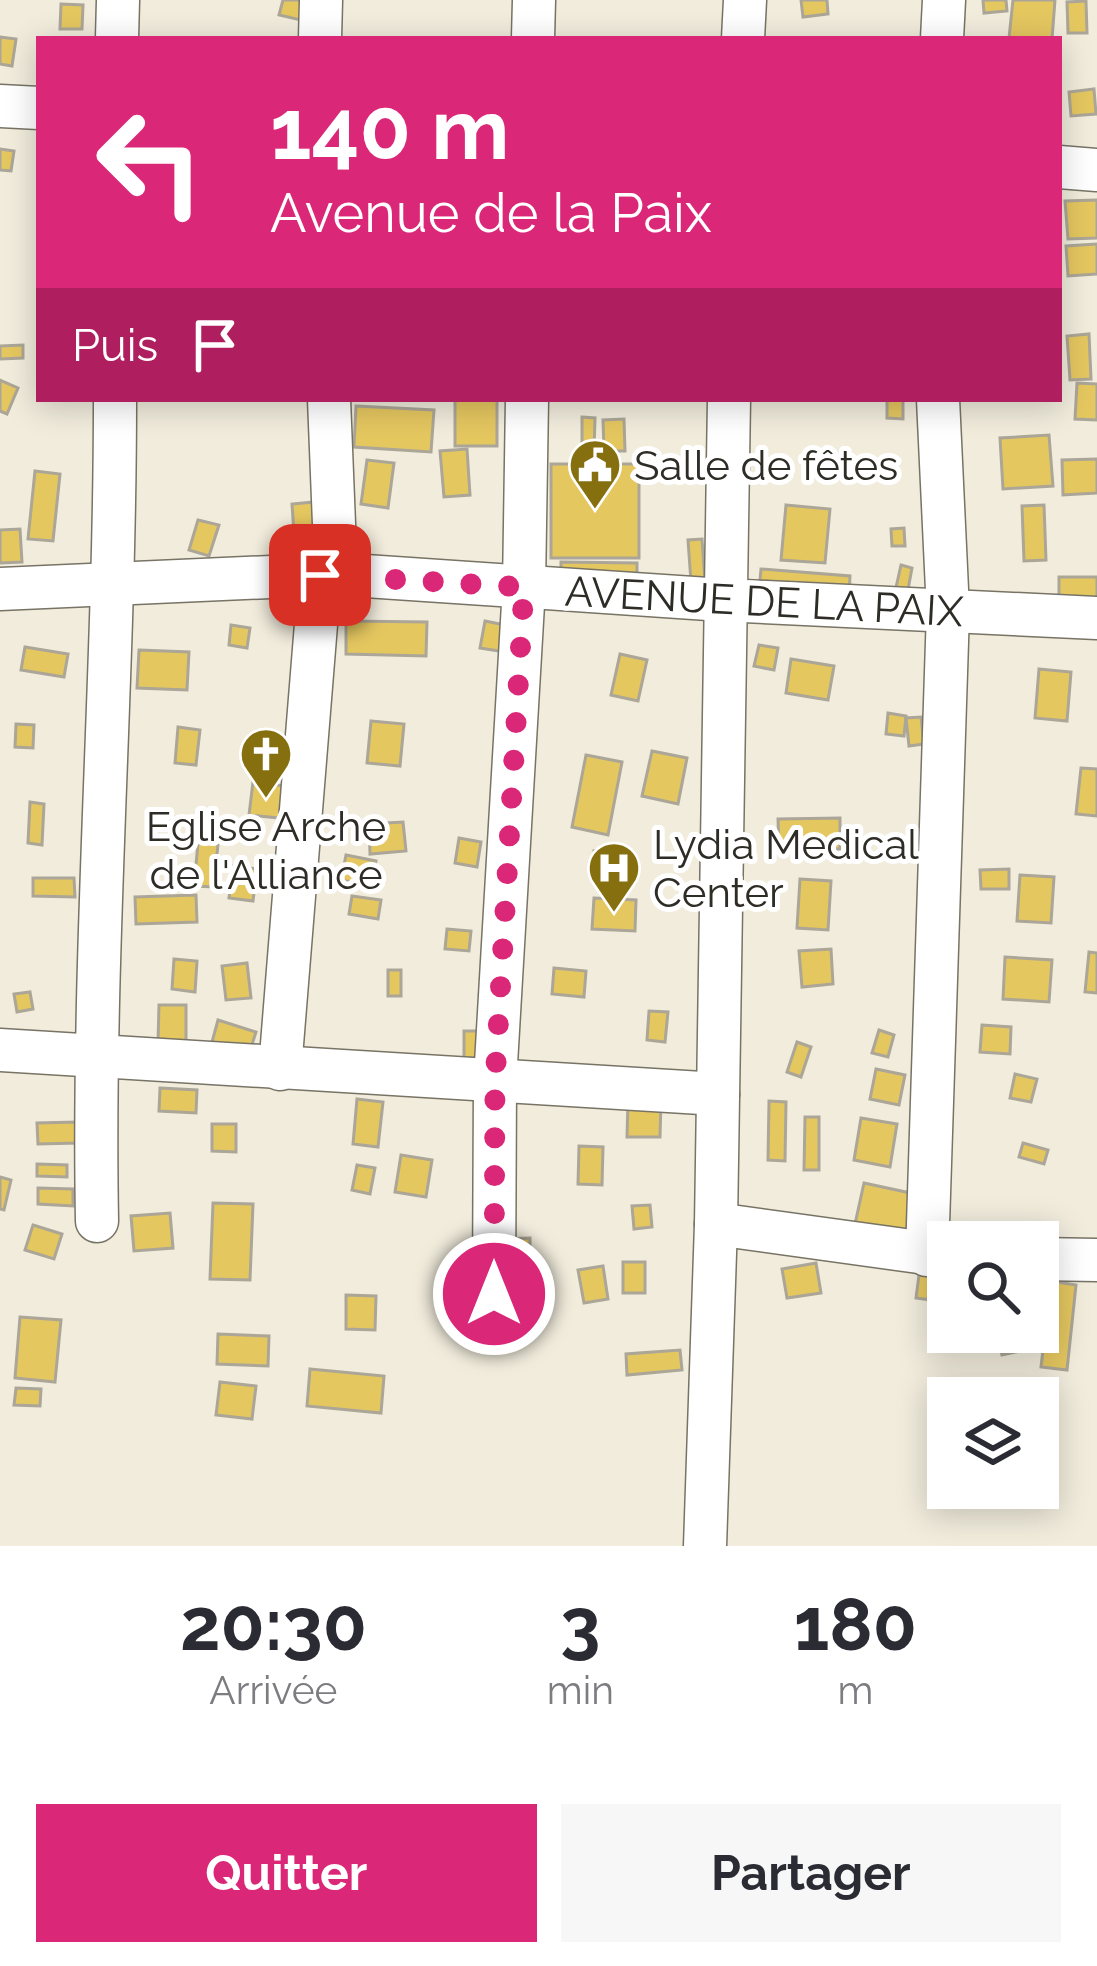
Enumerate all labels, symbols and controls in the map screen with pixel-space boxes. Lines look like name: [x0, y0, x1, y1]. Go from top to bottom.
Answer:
text: 140 m: [270, 80, 509, 179]
icon: left: [72, 84, 228, 240]
text: Avenue de la Paix: [270, 181, 712, 245]
icon: arrive: [182, 312, 248, 378]
text: Puis: [72, 319, 158, 372]
public building icon: Salle de fêtes: [567, 437, 623, 511]
place label: Salle de fêtes: [634, 441, 898, 490]
pin: [269, 524, 371, 626]
icon: arrive: [287, 542, 353, 608]
street label: AVENUE DE LA PAIX: [564, 567, 965, 636]
church icon: Eglise Arche de l'Alliance: [238, 726, 294, 800]
place label: Eglise Arche de l'Alliance: [146, 802, 386, 899]
place label: Lydia Medical Center: [653, 820, 919, 917]
hospital icon: Lydia Medical Center: [586, 840, 642, 914]
map controls: [927, 1221, 1059, 1509]
button: search: [927, 1221, 1059, 1353]
position arrow: [431, 1231, 557, 1357]
button: layers: [927, 1377, 1059, 1509]
text: 20:30: [180, 1582, 367, 1667]
text: 3: [560, 1582, 600, 1667]
text: 180: [794, 1582, 917, 1667]
text: Arrivée: [209, 1667, 337, 1713]
text: min: [547, 1667, 614, 1713]
text: m: [838, 1667, 873, 1713]
button: Quitter: [36, 1804, 537, 1942]
button: Partager: [561, 1804, 1061, 1942]

